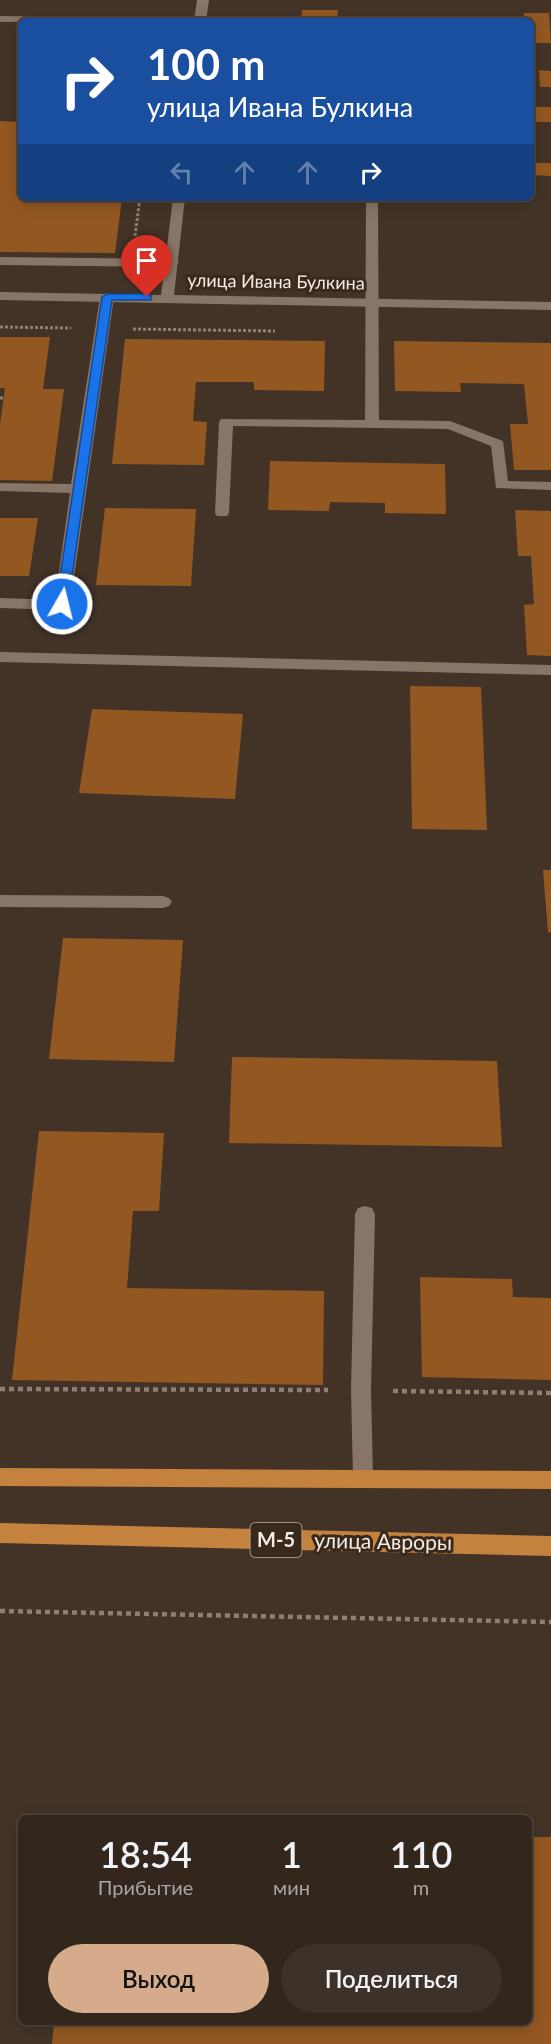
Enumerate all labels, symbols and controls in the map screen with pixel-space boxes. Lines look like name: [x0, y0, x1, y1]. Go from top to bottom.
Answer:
text: 100 m: [147, 39, 265, 89]
icon: right: [48, 42, 126, 120]
text: улица Ивана Булкина: [147, 90, 413, 123]
icon: left: [165, 156, 198, 189]
icon: ahead: [228, 156, 261, 189]
icon: ahead: [291, 156, 324, 189]
icon: right: [354, 156, 387, 189]
pin: [121, 235, 172, 297]
icon: arrive: [130, 244, 163, 277]
street label: улица Ивана Булкина: [187, 268, 365, 294]
position arrow: [30, 572, 94, 636]
road number: М-5: [250, 1523, 302, 1557]
street label: улица Авроры: [314, 1527, 452, 1554]
text: 18:54: [99, 1832, 192, 1876]
text: 1: [281, 1832, 302, 1876]
text: 110: [390, 1832, 452, 1876]
text: Прибытие: [98, 1875, 193, 1899]
text: мин: [273, 1875, 310, 1899]
text: m: [413, 1875, 429, 1899]
button: Выход: [48, 1944, 269, 2013]
button: Поделиться: [281, 1944, 502, 2013]

